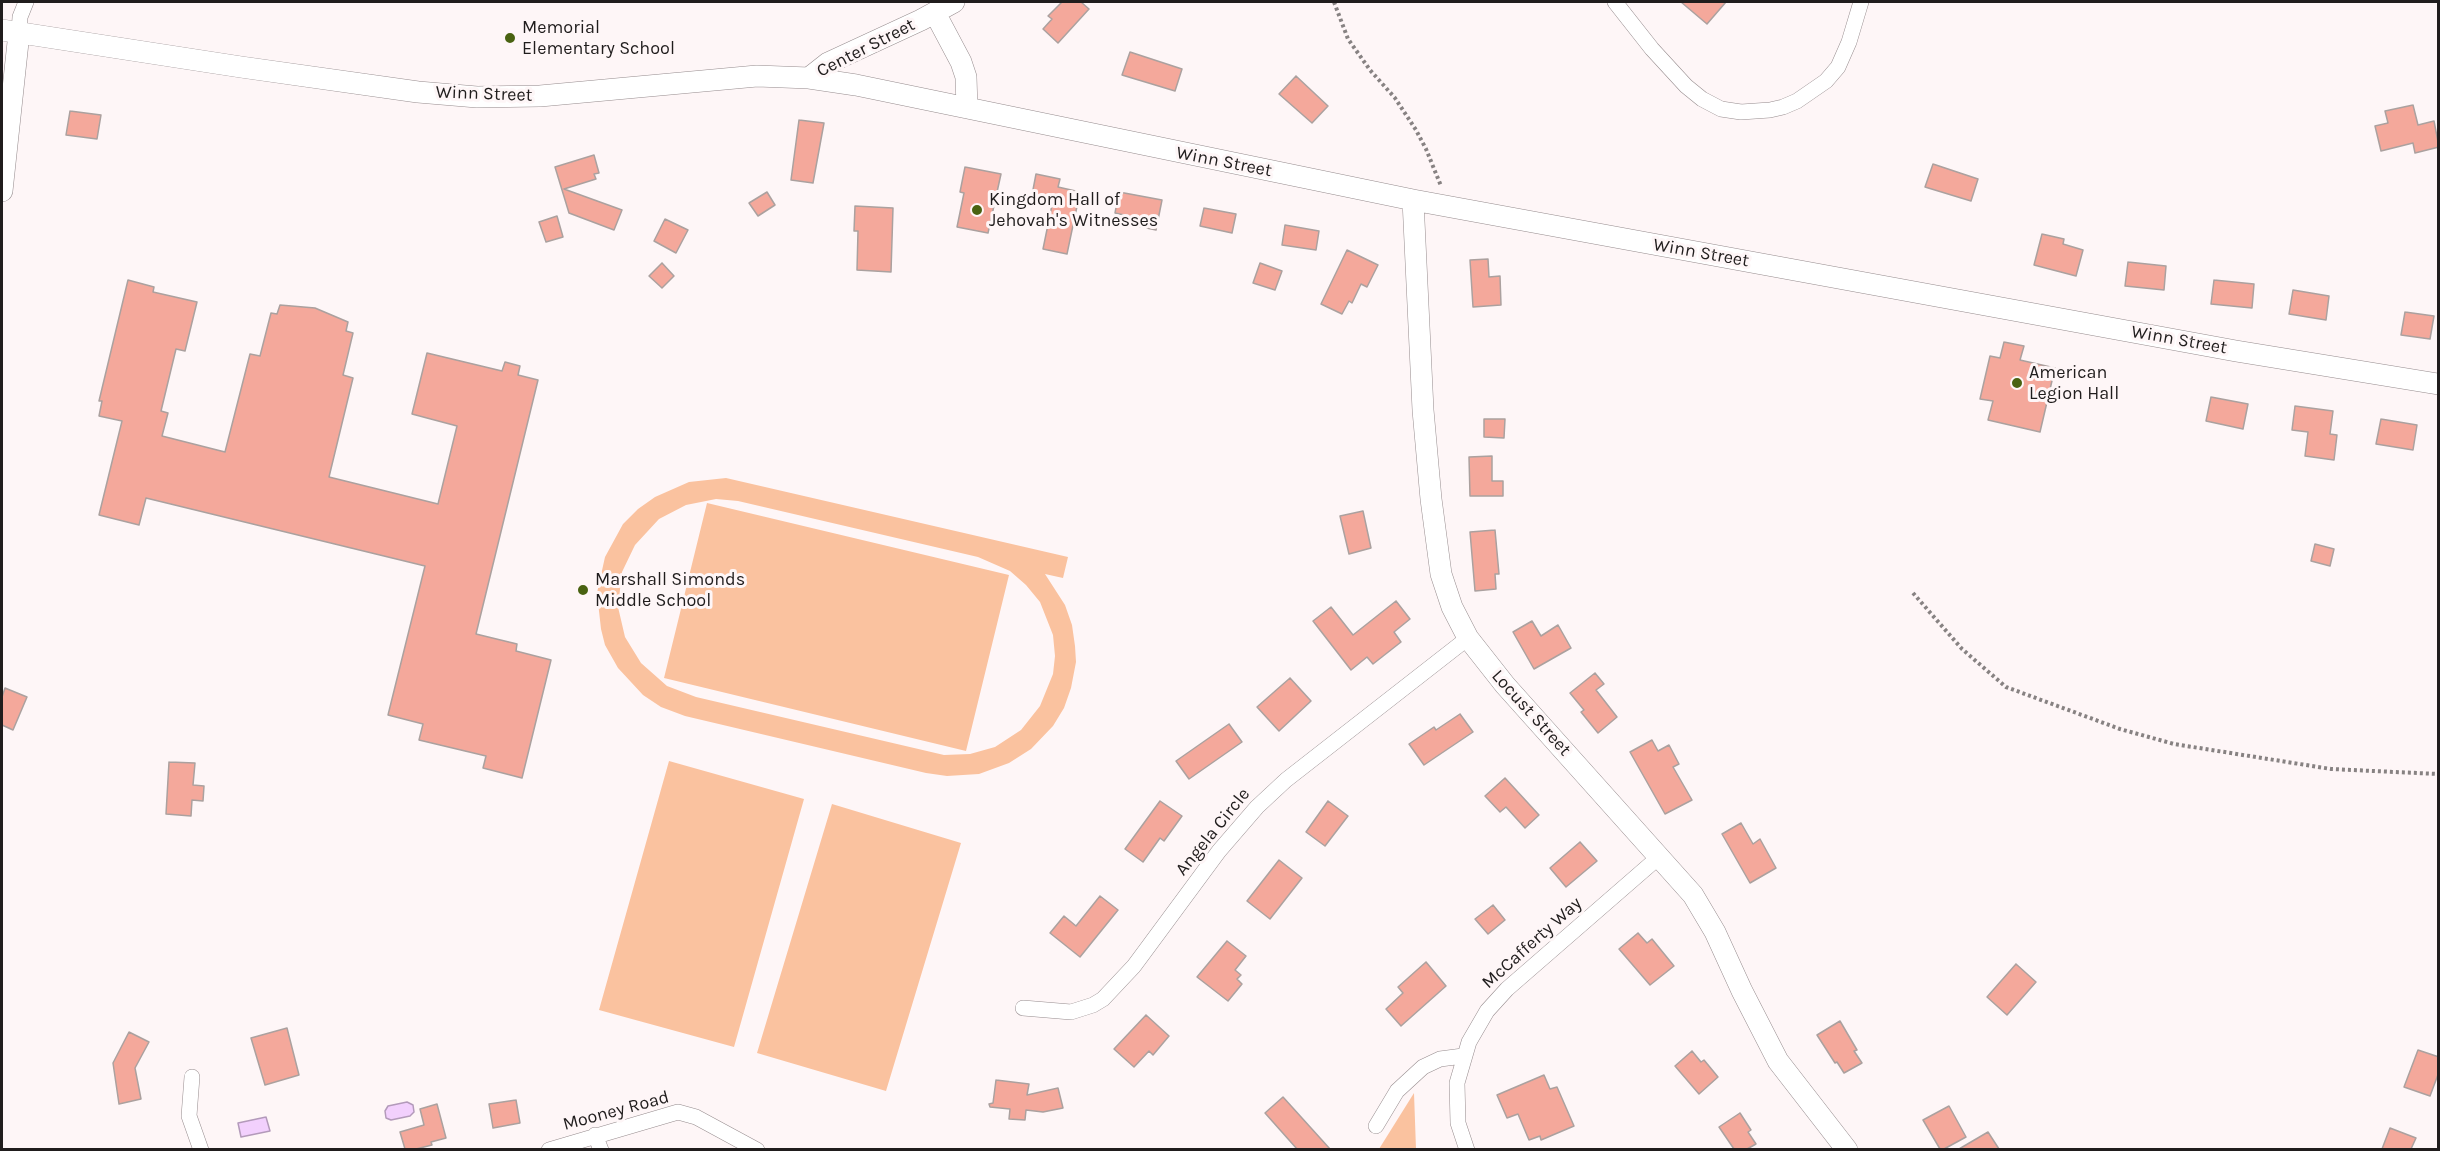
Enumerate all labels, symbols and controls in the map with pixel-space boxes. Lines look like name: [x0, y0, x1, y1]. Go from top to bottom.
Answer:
street label: Center Street: [813, 14, 919, 82]
place label: Memorial Elementary School: [522, 17, 675, 60]
marker: Memorial Elementary School: [503, 31, 517, 45]
street label: Winn Street: [435, 82, 533, 106]
street label: Winn Street: [1174, 142, 1274, 182]
place label: Kingdom Hall of Jehovah's Witnesses: [989, 189, 1158, 232]
marker: Kingdom Hall of Jehovah's Witnesses: [970, 203, 984, 217]
street label: Winn Street: [1651, 234, 1751, 272]
street label: Winn Street: [2129, 321, 2229, 359]
place label: American Legion Hall: [2029, 362, 2119, 404]
marker: American Legion Hall: [2010, 376, 2024, 390]
place label: Marshall Simonds Middle School: [595, 569, 745, 612]
marker: Marshall Simonds Middle School: [576, 583, 590, 597]
street label: Locust Street: [1487, 666, 1575, 760]
street label: Angela Circle: [1171, 784, 1255, 880]
street label: McCafferty Way: [1478, 893, 1586, 993]
street label: Mooney Road: [561, 1086, 671, 1136]

